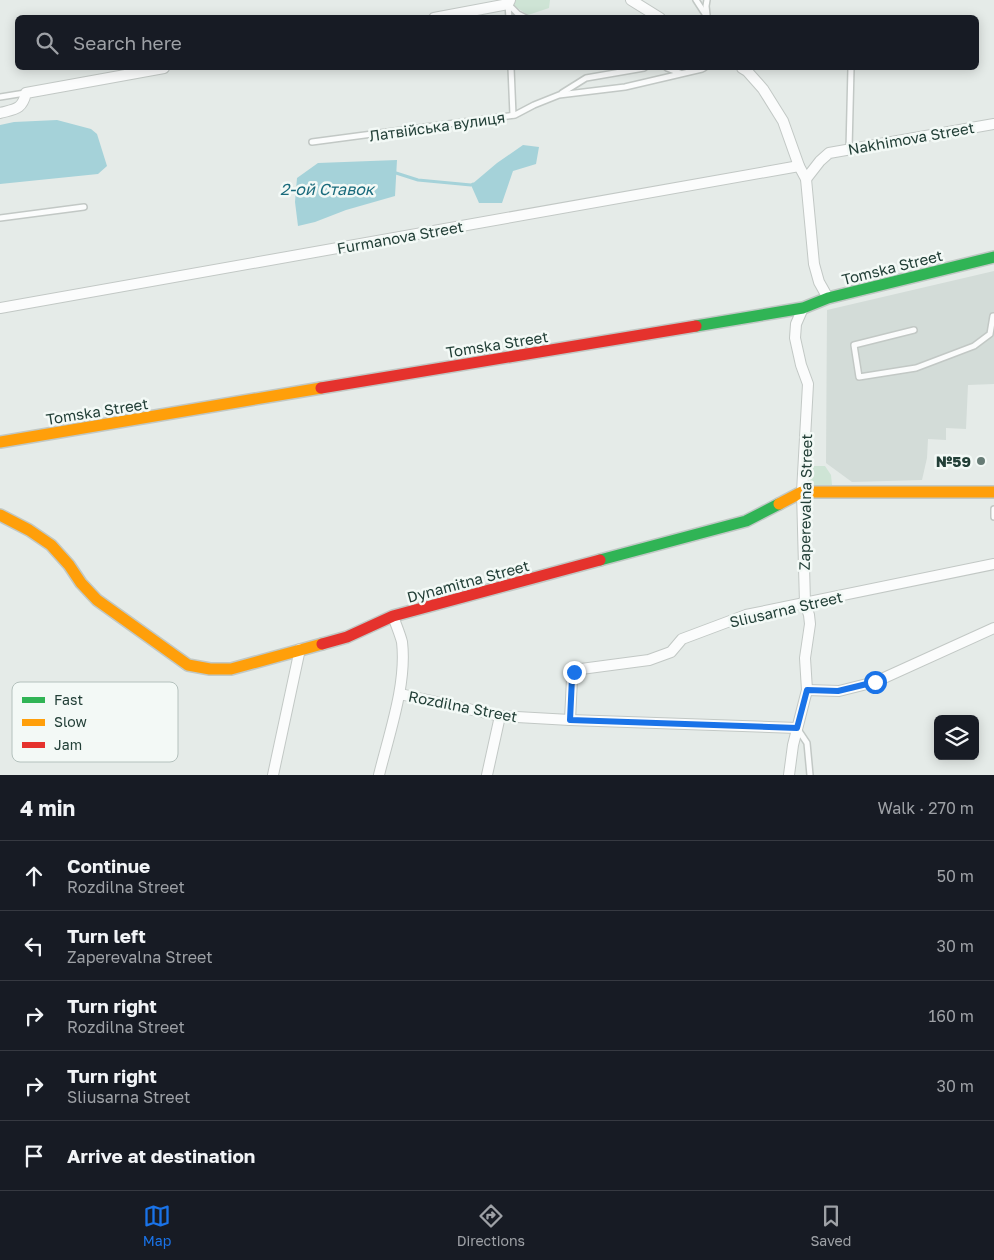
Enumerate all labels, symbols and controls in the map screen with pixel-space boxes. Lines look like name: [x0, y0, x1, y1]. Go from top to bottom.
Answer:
search box: [15, 15, 979, 70]
icon: search: [33, 29, 61, 57]
text: Search here: [73, 31, 182, 54]
street label: Латвiйська вулиця: [368, 108, 506, 144]
street label: Nakhimova Street: [846, 118, 976, 158]
water label: 2-ой Ставок: [280, 179, 376, 199]
street label: Furmanova Street: [335, 217, 465, 257]
street label: Tomska Street: [840, 246, 944, 288]
street label: Tomska Street: [445, 327, 549, 361]
street label: Tomska Street: [45, 394, 149, 428]
street label: Zaperevalna Street: [795, 434, 815, 570]
place label: №59: [936, 452, 971, 470]
marker: №59: [975, 455, 987, 467]
street label: Dynamitna Street: [405, 556, 531, 606]
street label: Sliusarna Street: [728, 587, 844, 631]
route end: [563, 661, 586, 684]
route start: [864, 671, 887, 694]
legend: [12, 682, 178, 762]
street label: Rozdilna Street: [407, 687, 519, 725]
text: Fast: [54, 691, 83, 708]
text: Slow: [54, 713, 87, 730]
map controls: [934, 715, 979, 760]
button: layers: [934, 715, 979, 760]
text: Jam: [54, 736, 82, 753]
text: 4 min: [20, 795, 75, 821]
text: Walk · 270 m: [877, 798, 974, 818]
text: Continue: [67, 854, 150, 877]
icon: ahead: [20, 862, 48, 890]
text: 50 m: [937, 866, 974, 886]
text: Rozdilna Street: [67, 877, 185, 897]
text: Turn left: [67, 924, 146, 947]
icon: left: [20, 932, 48, 960]
text: 30 m: [937, 936, 974, 956]
text: Zaperevalna Street: [67, 947, 213, 967]
text: Turn right: [67, 994, 157, 1017]
icon: right: [20, 1002, 48, 1030]
text: 160 m: [928, 1006, 974, 1026]
text: Rozdilna Street: [67, 1017, 185, 1037]
text: Turn right: [67, 1064, 157, 1087]
icon: right: [20, 1072, 48, 1100]
text: 30 m: [937, 1076, 974, 1096]
text: Sliusarna Street: [67, 1087, 190, 1107]
icon: arrive: [20, 1142, 48, 1170]
text: Arrive at destination: [67, 1144, 255, 1167]
tab: Map: [143, 1202, 171, 1249]
tab: Directions: [457, 1202, 525, 1249]
tab: Saved: [810, 1202, 851, 1249]

